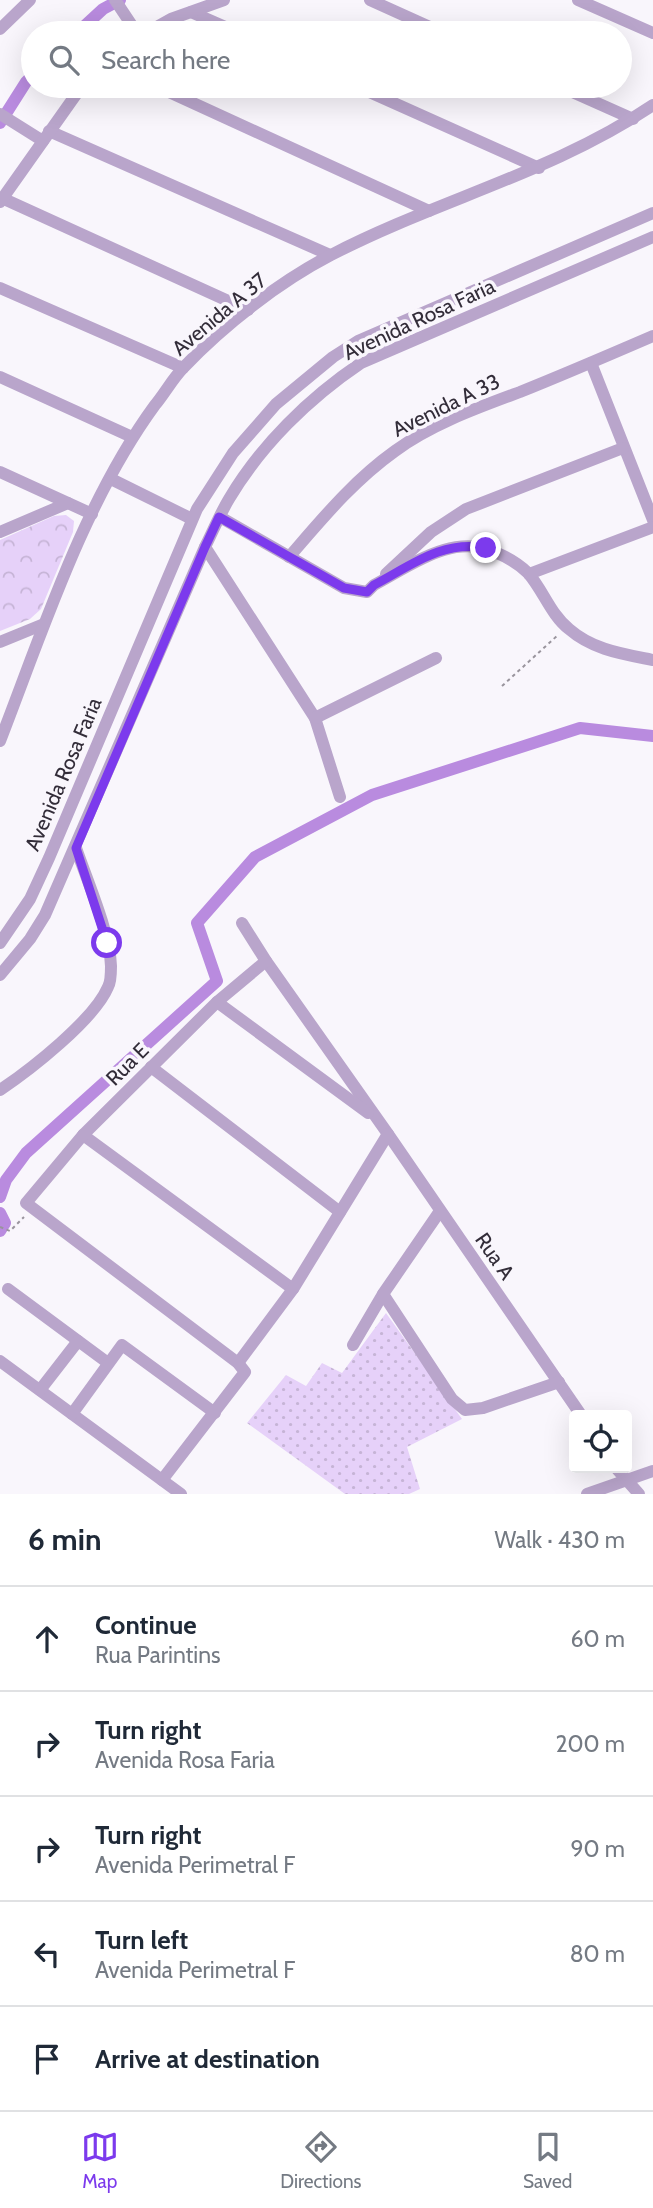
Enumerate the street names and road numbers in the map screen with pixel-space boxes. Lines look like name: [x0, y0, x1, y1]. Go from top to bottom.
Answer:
street label: Avenida A 37: [167, 267, 272, 361]
street label: Avenida Rosa Faria: [339, 273, 499, 365]
street label: Avenida A 33: [388, 368, 504, 442]
street label: Avenida Rosa Faria: [19, 694, 107, 854]
street label: Rua E: [101, 1038, 153, 1090]
street label: Rua A: [470, 1228, 520, 1284]

